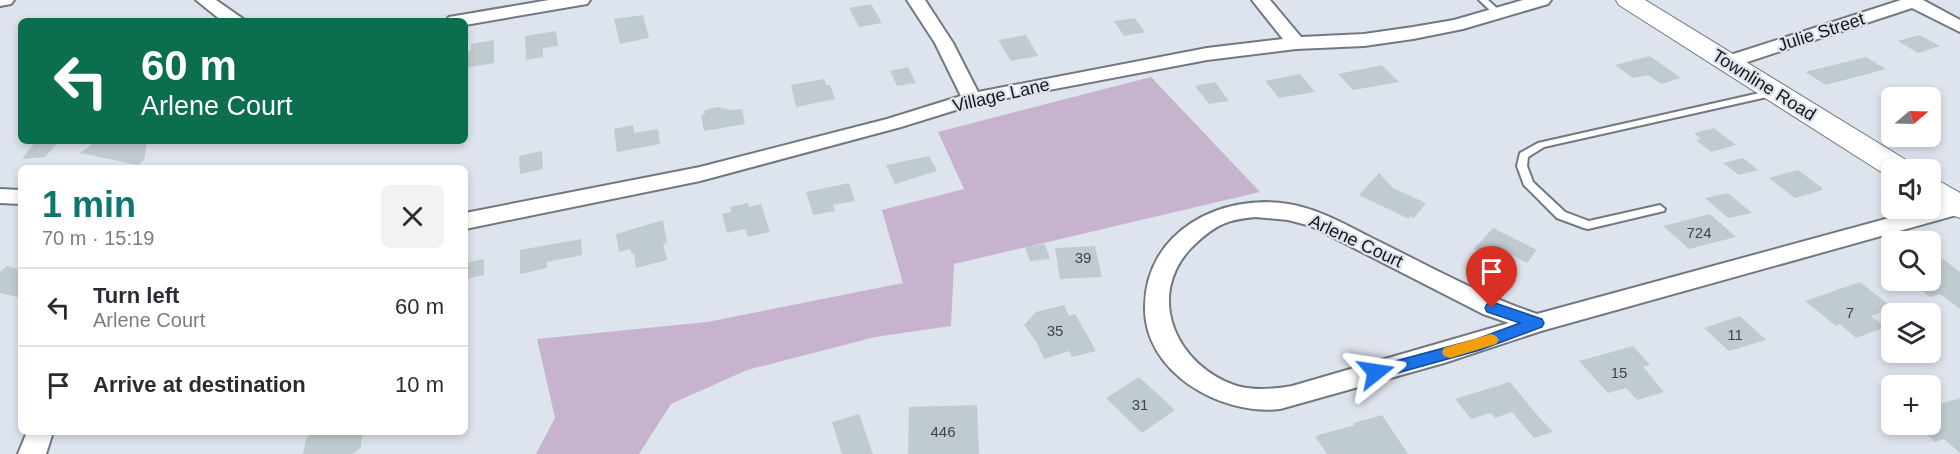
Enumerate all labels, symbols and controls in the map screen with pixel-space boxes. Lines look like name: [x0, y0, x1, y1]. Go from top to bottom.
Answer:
street label: Julie Street: [1775, 9, 1867, 55]
icon: left: [42, 42, 120, 120]
text: 60 m: [141, 42, 237, 89]
street label: Townline Road: [1709, 45, 1819, 125]
street label: Village Lane: [951, 74, 1051, 116]
north arrow: [1881, 87, 1941, 147]
map controls: [1881, 87, 1941, 435]
text: Arlene Court: [141, 91, 293, 121]
button: sound: [1881, 159, 1941, 219]
text: 1 min: [42, 184, 136, 225]
button: close: [381, 185, 444, 248]
street label: Arlene Court: [1306, 211, 1406, 271]
house number: 724: [1686, 224, 1712, 241]
text: 70 m · 15:19: [42, 227, 154, 249]
button: search: [1881, 231, 1941, 291]
pin: [1466, 246, 1517, 308]
house number: 39: [1075, 249, 1091, 266]
icon: arrive: [1475, 255, 1508, 288]
text: Turn left: [93, 283, 179, 308]
icon: left: [42, 291, 75, 324]
text: 60 m: [395, 294, 444, 319]
button: layers: [1881, 303, 1941, 363]
house number: 7: [1846, 304, 1854, 321]
text: Arlene Court: [93, 309, 205, 331]
house number: 35: [1047, 322, 1063, 339]
house number: 11: [1727, 326, 1743, 343]
position arrow: [1344, 340, 1408, 404]
house number: 15: [1611, 364, 1627, 381]
icon: arrive: [42, 369, 75, 402]
text: Arrive at destination: [93, 372, 306, 397]
text: 10 m: [395, 372, 444, 397]
button: +: [1881, 375, 1941, 435]
house number: 31: [1132, 396, 1148, 413]
house number: 446: [930, 423, 956, 440]

